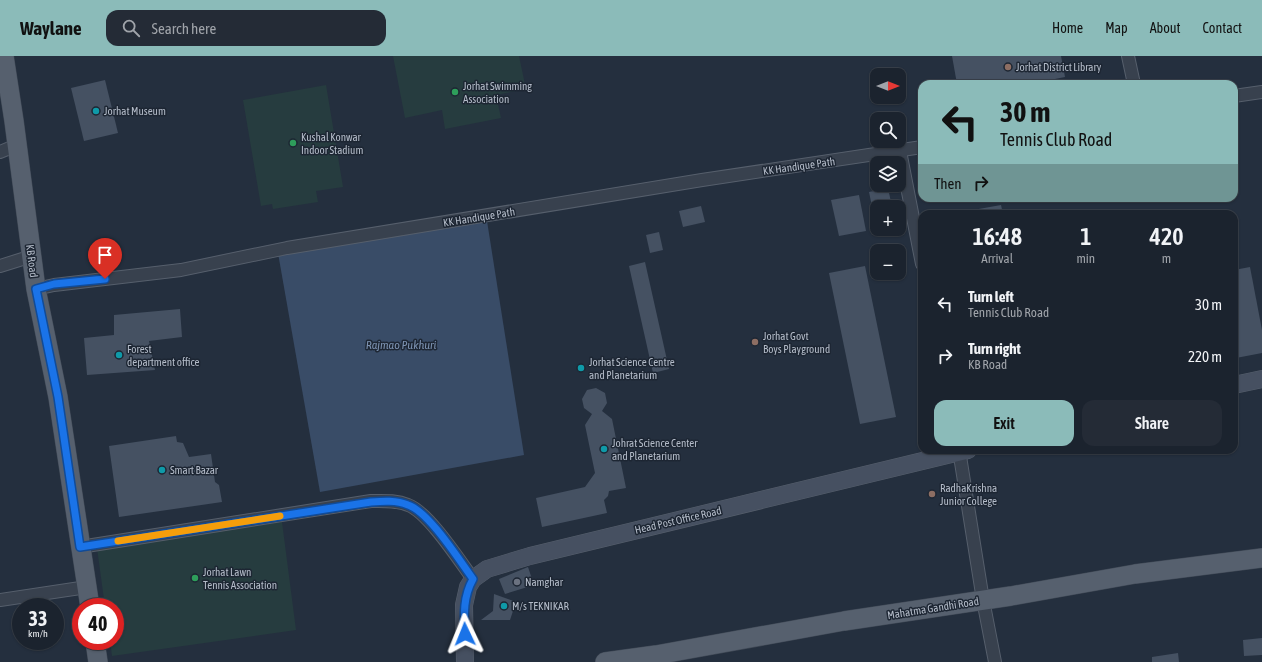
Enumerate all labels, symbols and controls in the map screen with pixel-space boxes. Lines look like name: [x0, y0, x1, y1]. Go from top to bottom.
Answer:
search box: [106, 10, 386, 46]
text: Waylane: [20, 17, 82, 39]
icon: search: [120, 17, 142, 39]
text: Search here: [152, 20, 216, 37]
text: Home: [1052, 20, 1083, 36]
text: Map: [1105, 20, 1128, 36]
text: About: [1150, 20, 1181, 36]
text: Contact: [1203, 20, 1242, 36]
place label: Jorhat District Library: [1016, 61, 1102, 73]
marker: Jorhat District Library: [1003, 62, 1013, 72]
north arrow: [870, 68, 906, 104]
map controls: [870, 68, 906, 280]
place label: Jorhat Swimming Association: [463, 80, 532, 105]
marker: Jorhat Swimming Association: [450, 87, 460, 97]
icon: left: [934, 96, 986, 148]
text: 30 m: [1000, 96, 1050, 128]
place label: Jorhat Museum: [104, 105, 166, 117]
marker: Jorhat Museum: [91, 106, 101, 116]
button: search: [870, 112, 906, 148]
text: Tennis Club Road: [1000, 129, 1112, 150]
place label: Kushal Konwar Indoor Stadium: [301, 131, 363, 156]
marker: Kushal Konwar Indoor Stadium: [288, 138, 298, 148]
street label: KK Handique Path: [762, 155, 836, 177]
button: layers: [870, 156, 906, 192]
icon: right: [970, 172, 992, 194]
text: Then: [934, 175, 962, 192]
button: +: [870, 200, 906, 236]
street label: KK Handique Path: [442, 205, 516, 229]
text: 16:48: [973, 223, 1022, 250]
text: 1: [1080, 223, 1091, 250]
text: 420: [1150, 223, 1183, 250]
pin: [88, 238, 122, 279]
street label: KB Road: [24, 244, 40, 278]
icon: arrive: [94, 244, 116, 266]
button: −: [870, 244, 906, 280]
text: Arrival: [981, 251, 1013, 266]
text: min: [1076, 251, 1095, 266]
text: m: [1162, 251, 1171, 266]
text: Turn left: [968, 288, 1014, 305]
icon: left: [934, 293, 956, 315]
text: 30 m: [1195, 296, 1222, 313]
text: Tennis Club Road: [968, 305, 1049, 320]
place label: Jorhat Govt Boys Playground: [763, 330, 830, 355]
marker: Jorhat Govt Boys Playground: [750, 337, 760, 347]
water label: Rajmao Pukhuri: [366, 338, 437, 352]
text: Turn right: [968, 340, 1021, 357]
place label: Forest department office: [127, 343, 200, 368]
icon: right: [934, 345, 956, 367]
text: 220 m: [1188, 348, 1222, 365]
marker: Forest department office: [114, 350, 124, 360]
place label: Jorhat Science Centre and Planetarium: [589, 356, 675, 381]
text: KB Road: [968, 357, 1007, 372]
marker: Jorhat Science Centre and Planetarium: [576, 363, 586, 373]
button: Exit: [934, 400, 1074, 446]
button: Share: [1082, 400, 1222, 446]
place label: Johrat Science Center and Planetarium: [612, 437, 698, 462]
marker: Johrat Science Center and Planetarium: [599, 444, 609, 454]
place label: Smart Bazar: [170, 464, 219, 476]
marker: Smart Bazar: [157, 465, 167, 475]
place label: RadhaKrishna Junior College: [940, 482, 997, 507]
marker: RadhaKrishna Junior College: [927, 489, 937, 499]
street label: Head Post Office Road: [633, 504, 723, 536]
place label: Jorhat Lawn Tennis Association: [203, 566, 277, 591]
marker: Jorhat Lawn Tennis Association: [190, 573, 200, 583]
place label: Namghar: [525, 576, 564, 588]
marker: Namghar: [512, 577, 522, 587]
street label: Mahatma Gandhi Road: [886, 595, 980, 621]
speed limit sign: 40: [72, 598, 124, 650]
place label: M/s TEKNIKAR: [512, 600, 569, 612]
marker: M/s TEKNIKAR: [499, 601, 509, 611]
text: 33: [29, 607, 47, 630]
position arrow: [444, 613, 486, 655]
text: km/h: [28, 628, 48, 639]

